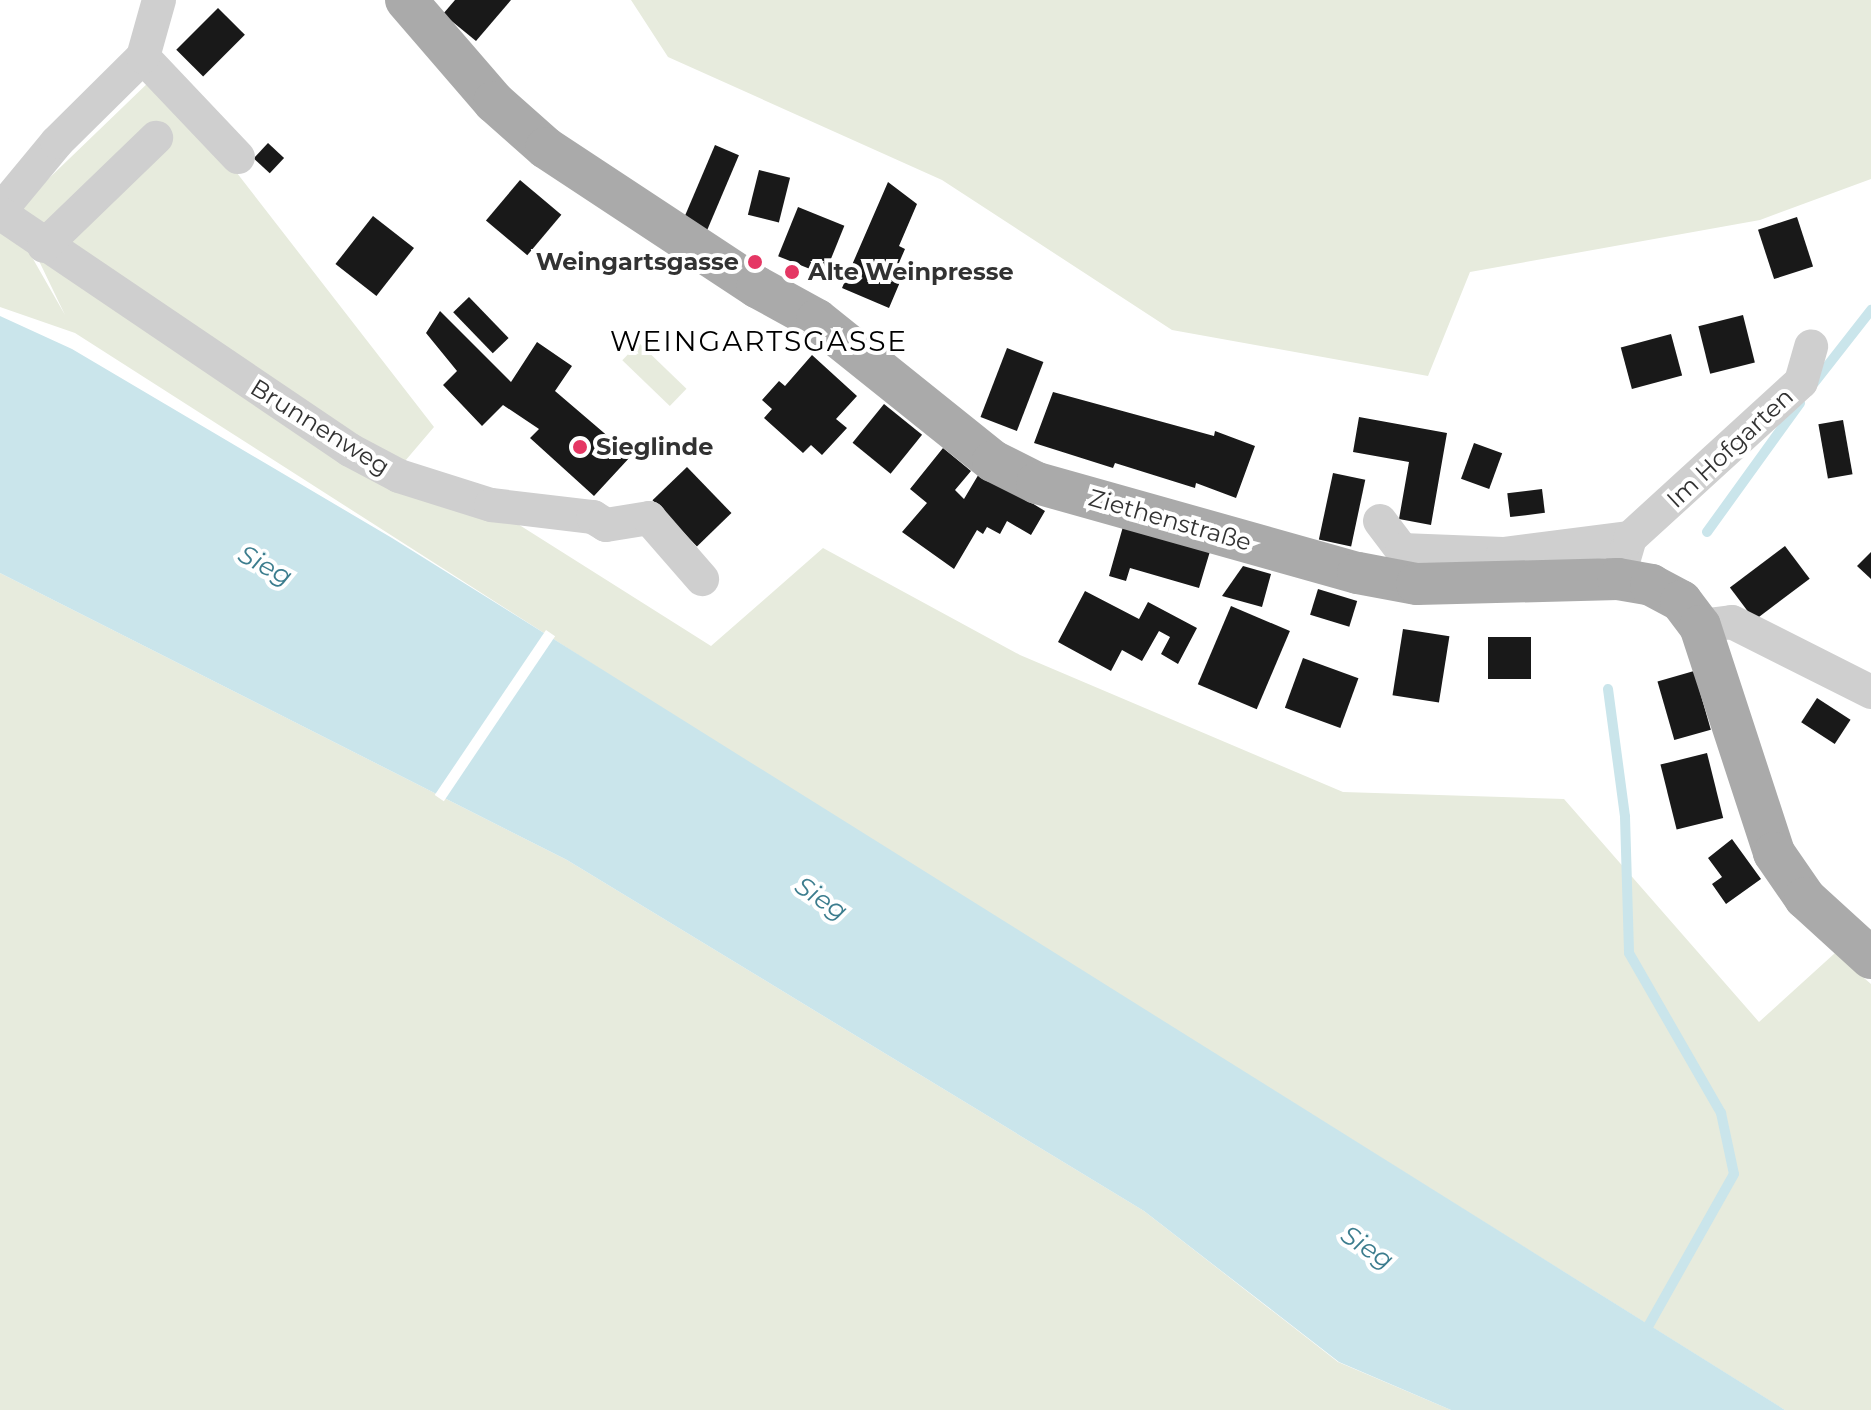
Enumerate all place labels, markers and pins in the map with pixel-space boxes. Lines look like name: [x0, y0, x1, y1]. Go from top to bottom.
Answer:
place label: Weingartsgasse: [536, 248, 739, 276]
marker: Weingartsgasse: [746, 253, 764, 271]
place label: Alte Weinpresse: [808, 258, 1014, 286]
marker: Alte Weinpresse: [783, 263, 801, 281]
place label: Sieglinde: [596, 433, 713, 461]
marker: Sieglinde: [571, 438, 589, 456]

